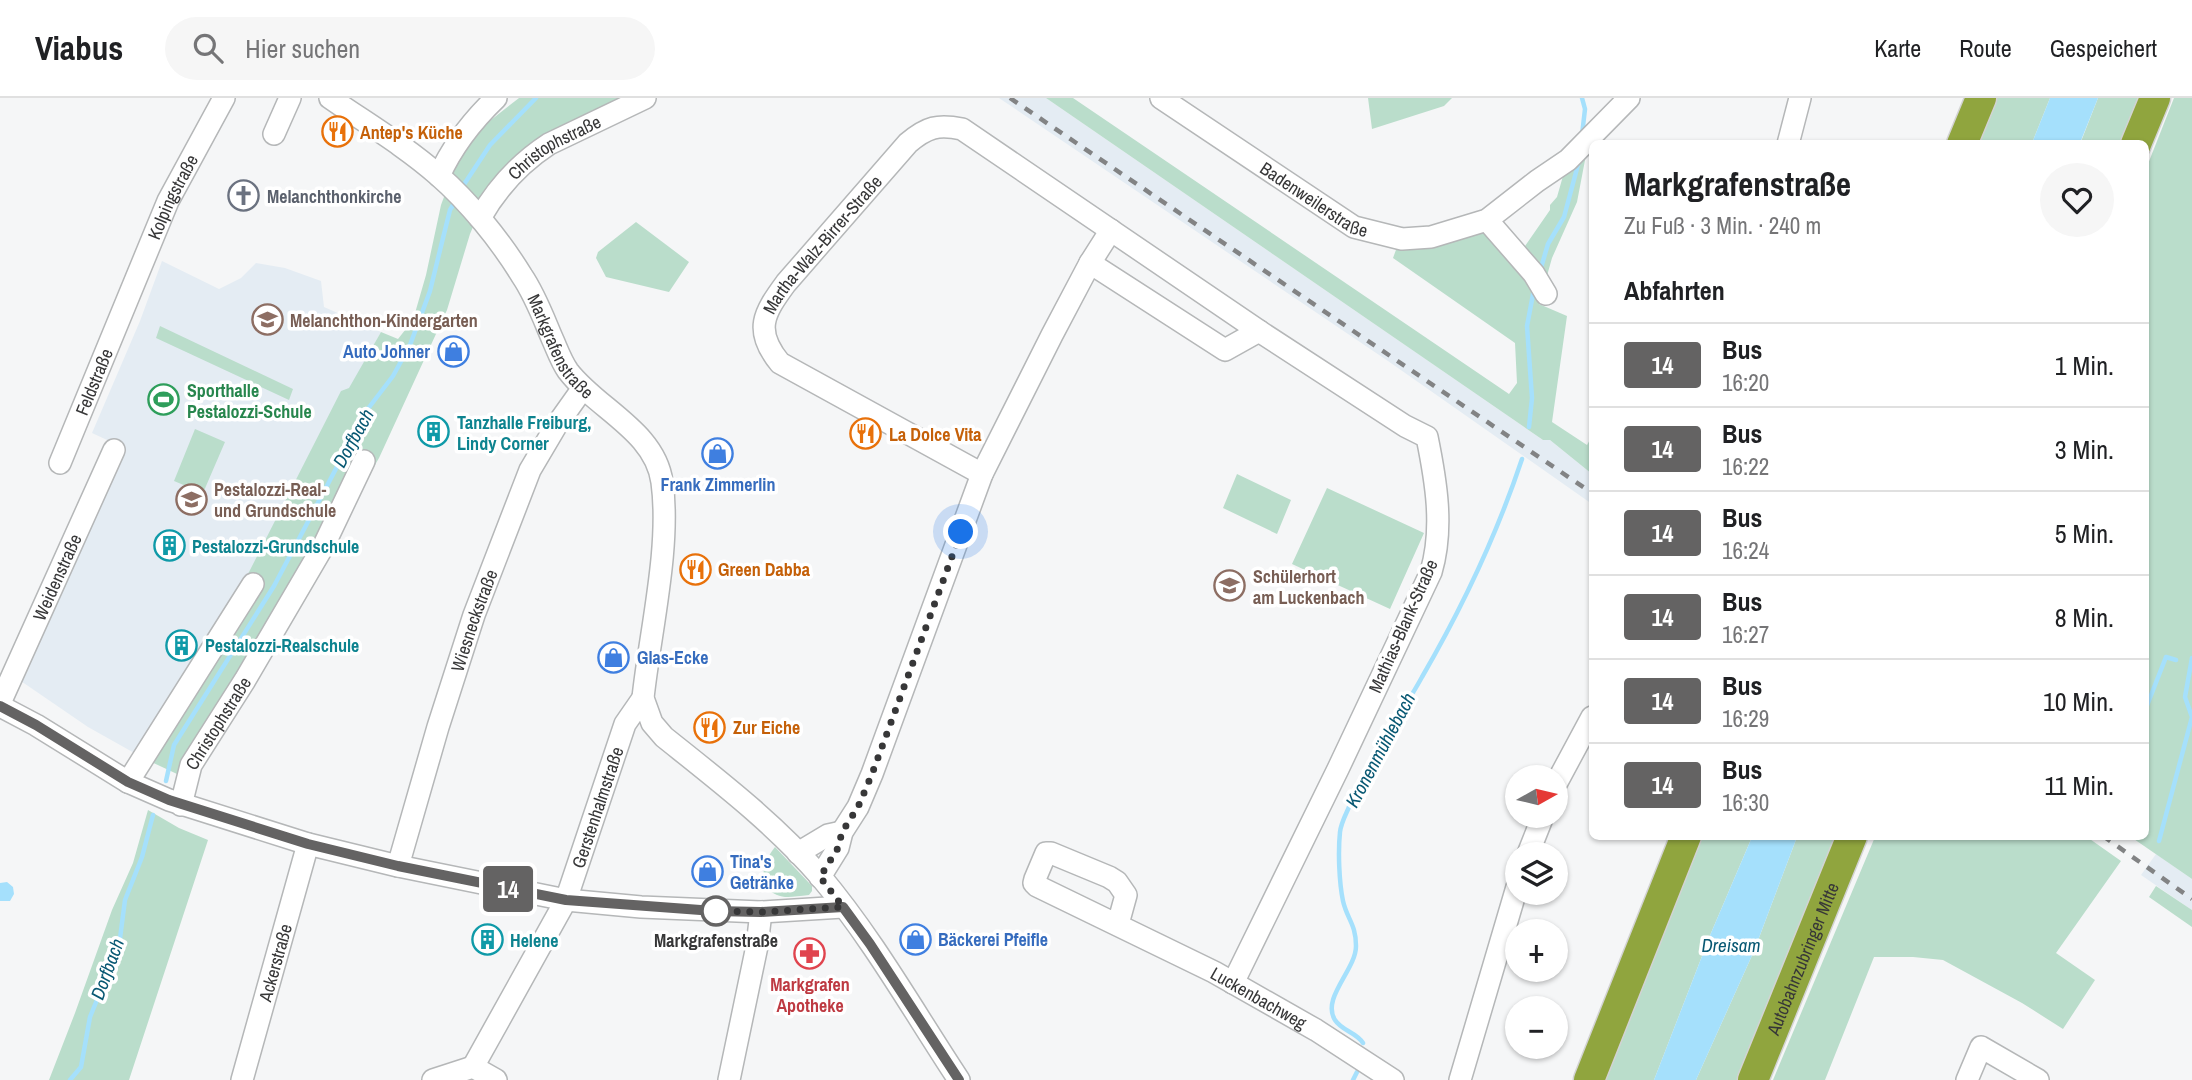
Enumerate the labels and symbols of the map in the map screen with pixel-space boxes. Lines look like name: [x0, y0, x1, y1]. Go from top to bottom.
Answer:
street label: Christophstraße: [502, 109, 605, 185]
restaurant icon: Antep's Küche: [320, 115, 354, 149]
place label: Antep's Küche: [360, 120, 463, 145]
street label: Kolpingstraße: [141, 150, 204, 243]
street label: Badenweilerstraße: [1255, 155, 1370, 242]
street label: Martha-Walz-Birrer-Straße: [756, 169, 887, 318]
church icon: Melanchthonkirche: [227, 179, 261, 213]
place label: Melanchthonkirche: [267, 184, 402, 209]
street label: Markgrafenstraße: [522, 290, 599, 404]
school or university icon: Melanchthon-Kindergarten: [250, 303, 284, 337]
place label: Melanchthon-Kindergarten: [290, 308, 478, 333]
shop icon: Auto Johner: [436, 334, 470, 368]
place label: Auto Johner: [343, 339, 430, 364]
street label: Feldstraße: [69, 345, 118, 419]
place label: Sporthalle Pestalozzi-Schule: [187, 378, 312, 424]
sports icon: Sporthalle Pestalozzi-Schule: [147, 383, 181, 417]
water label: Dorfbach: [326, 404, 380, 472]
place label: Tanzhalle Freiburg, Lindy Corner: [457, 410, 591, 456]
building icon: Tanzhalle Freiburg, Lindy Corner: [417, 415, 451, 449]
restaurant icon: La Dolce Vita: [849, 417, 883, 451]
place label: La Dolce Vita: [889, 422, 982, 447]
shop icon: Frank Zimmerlin: [701, 437, 735, 471]
place label: Frank Zimmerlin: [661, 472, 775, 497]
place label: Pestalozzi-Real- und Grundschule: [214, 477, 336, 523]
school or university icon: Pestalozzi-Real- und Grundschule: [174, 482, 208, 516]
your location: [943, 514, 978, 549]
building icon: Pestalozzi-Grundschule: [152, 529, 186, 563]
street label: Weidenstraße: [26, 530, 87, 625]
place label: Pestalozzi-Grundschule: [192, 534, 359, 559]
restaurant icon: Green Dabba: [678, 552, 712, 586]
street label: Mathias-Blank-Straße: [1362, 555, 1444, 697]
place label: Green Dabba: [718, 557, 811, 582]
place label: Schülerhort am Luckenbach: [1253, 564, 1365, 610]
street label: Wiesneckstraße: [444, 566, 503, 675]
school or university icon: Schülerhort am Luckenbach: [1213, 569, 1247, 603]
building icon: Pestalozzi-Realschule: [165, 628, 199, 662]
place label: Pestalozzi-Realschule: [205, 633, 359, 658]
shop icon: Glas-Ecke: [597, 640, 631, 674]
place label: Glas-Ecke: [637, 645, 708, 670]
street label: Christophstraße: [179, 672, 257, 774]
water label: Kronenmühlebach: [1339, 688, 1421, 812]
restaurant icon: Zur Eiche: [693, 710, 727, 744]
place label: Zur Eiche: [733, 715, 800, 740]
street label: Gerstenhalmstraße: [565, 743, 629, 871]
north arrow: [1505, 765, 1568, 828]
place label: Tina's Getränke: [730, 849, 794, 895]
shop icon: Tina's Getränke: [690, 854, 724, 888]
line badge: 14: [476, 866, 540, 912]
street label: Autobahnzubringer Mitte: [1760, 879, 1844, 1040]
marker: Markgrafenstraße: [701, 896, 731, 926]
street label: Ackerstraße: [252, 921, 298, 1005]
shop icon: Bäckerei Pfeifle: [898, 922, 932, 956]
building icon: Helene: [470, 923, 504, 957]
place label: Bäckerei Pfeifle: [938, 927, 1048, 952]
place label: Helene: [510, 928, 558, 953]
place label: Markgrafenstraße: [654, 928, 778, 953]
water label: Dreisam: [1702, 932, 1760, 958]
water label: Dorfbach: [84, 935, 130, 1003]
pharmacy icon: Markgrafen Apotheke: [793, 937, 827, 971]
street label: Luckenbachweg: [1206, 960, 1312, 1035]
place label: Markgrafen Apotheke: [770, 972, 850, 1018]

